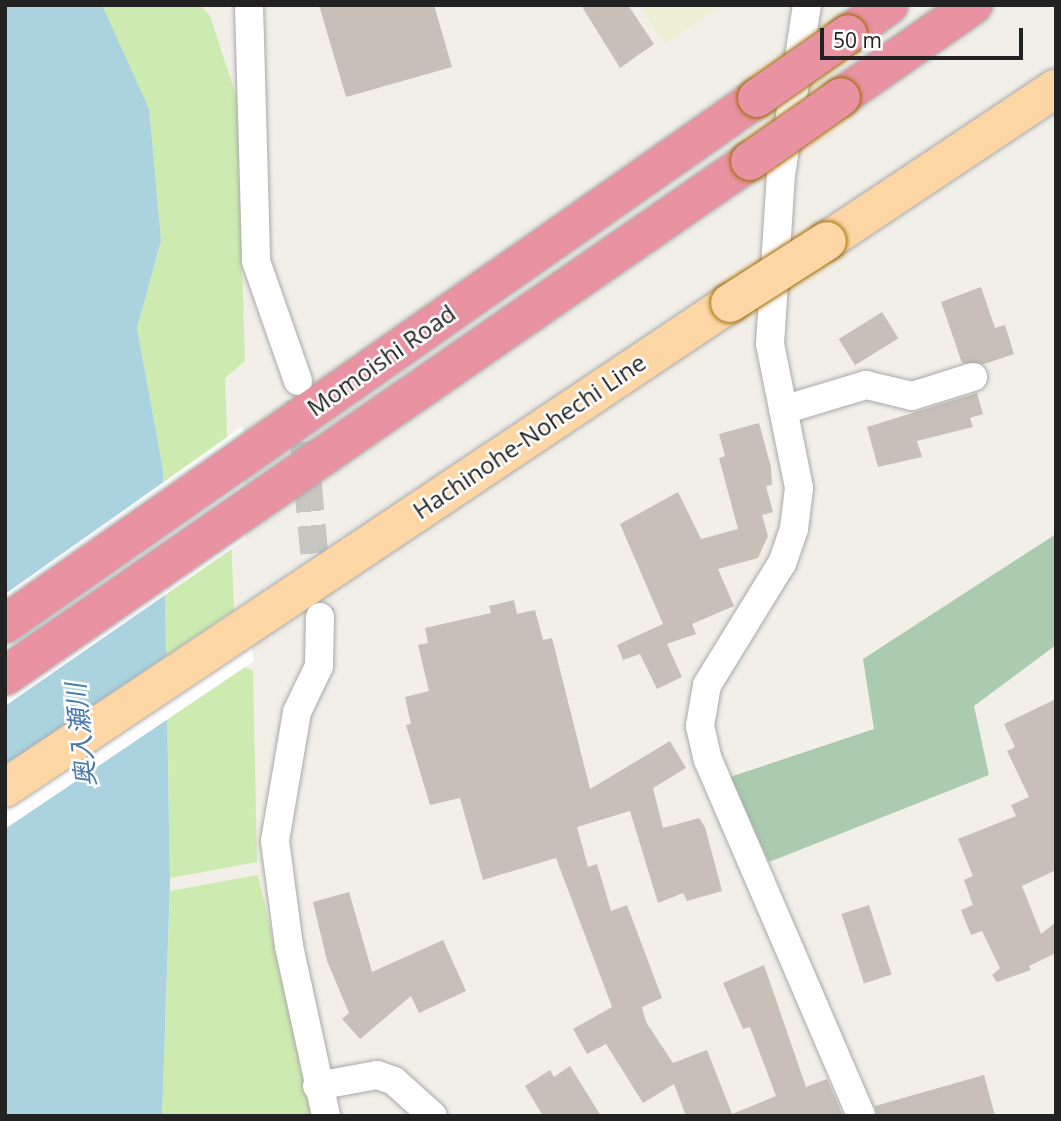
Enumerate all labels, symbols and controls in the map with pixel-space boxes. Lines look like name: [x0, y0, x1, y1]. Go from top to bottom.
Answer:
scale bar: [823, 14, 1026, 58]
text: 50 m: [833, 26, 882, 54]
street label: Momoishi Road: [301, 298, 461, 422]
street label: Hachinohe-Nohechi Line: [407, 347, 651, 525]
water label: 奥入瀬川: [60, 682, 102, 788]

